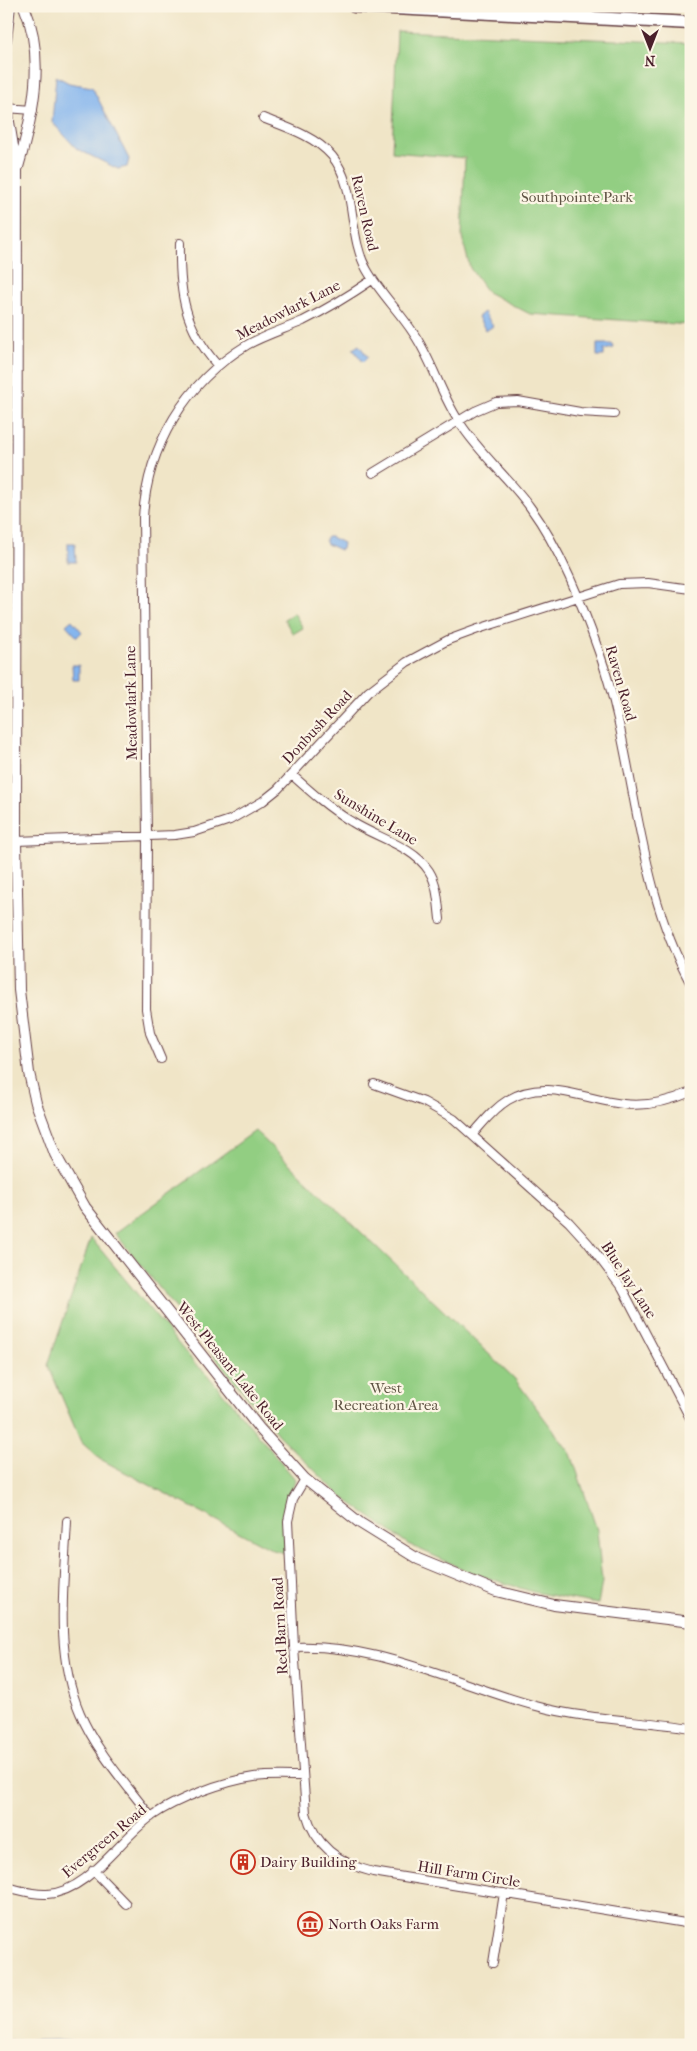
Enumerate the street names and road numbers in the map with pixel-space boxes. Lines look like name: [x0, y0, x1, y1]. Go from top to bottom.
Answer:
street label: Raven Road: [347, 173, 383, 254]
street label: Meadowlark Lane: [233, 276, 344, 344]
street label: Raven Road: [602, 643, 641, 724]
street label: Meadowlark Lane: [121, 645, 141, 761]
street label: Donbush Road: [278, 686, 356, 768]
street label: Sunshine Lane: [331, 785, 422, 849]
street label: Blue Jay Lane: [597, 1238, 661, 1322]
street label: West Pleasant Lake Road: [172, 1297, 288, 1434]
street label: Red Barn Road: [268, 1576, 292, 1675]
street label: Evergreen Road: [58, 1800, 150, 1881]
street label: Hill Farm Circle: [416, 1857, 522, 1891]

